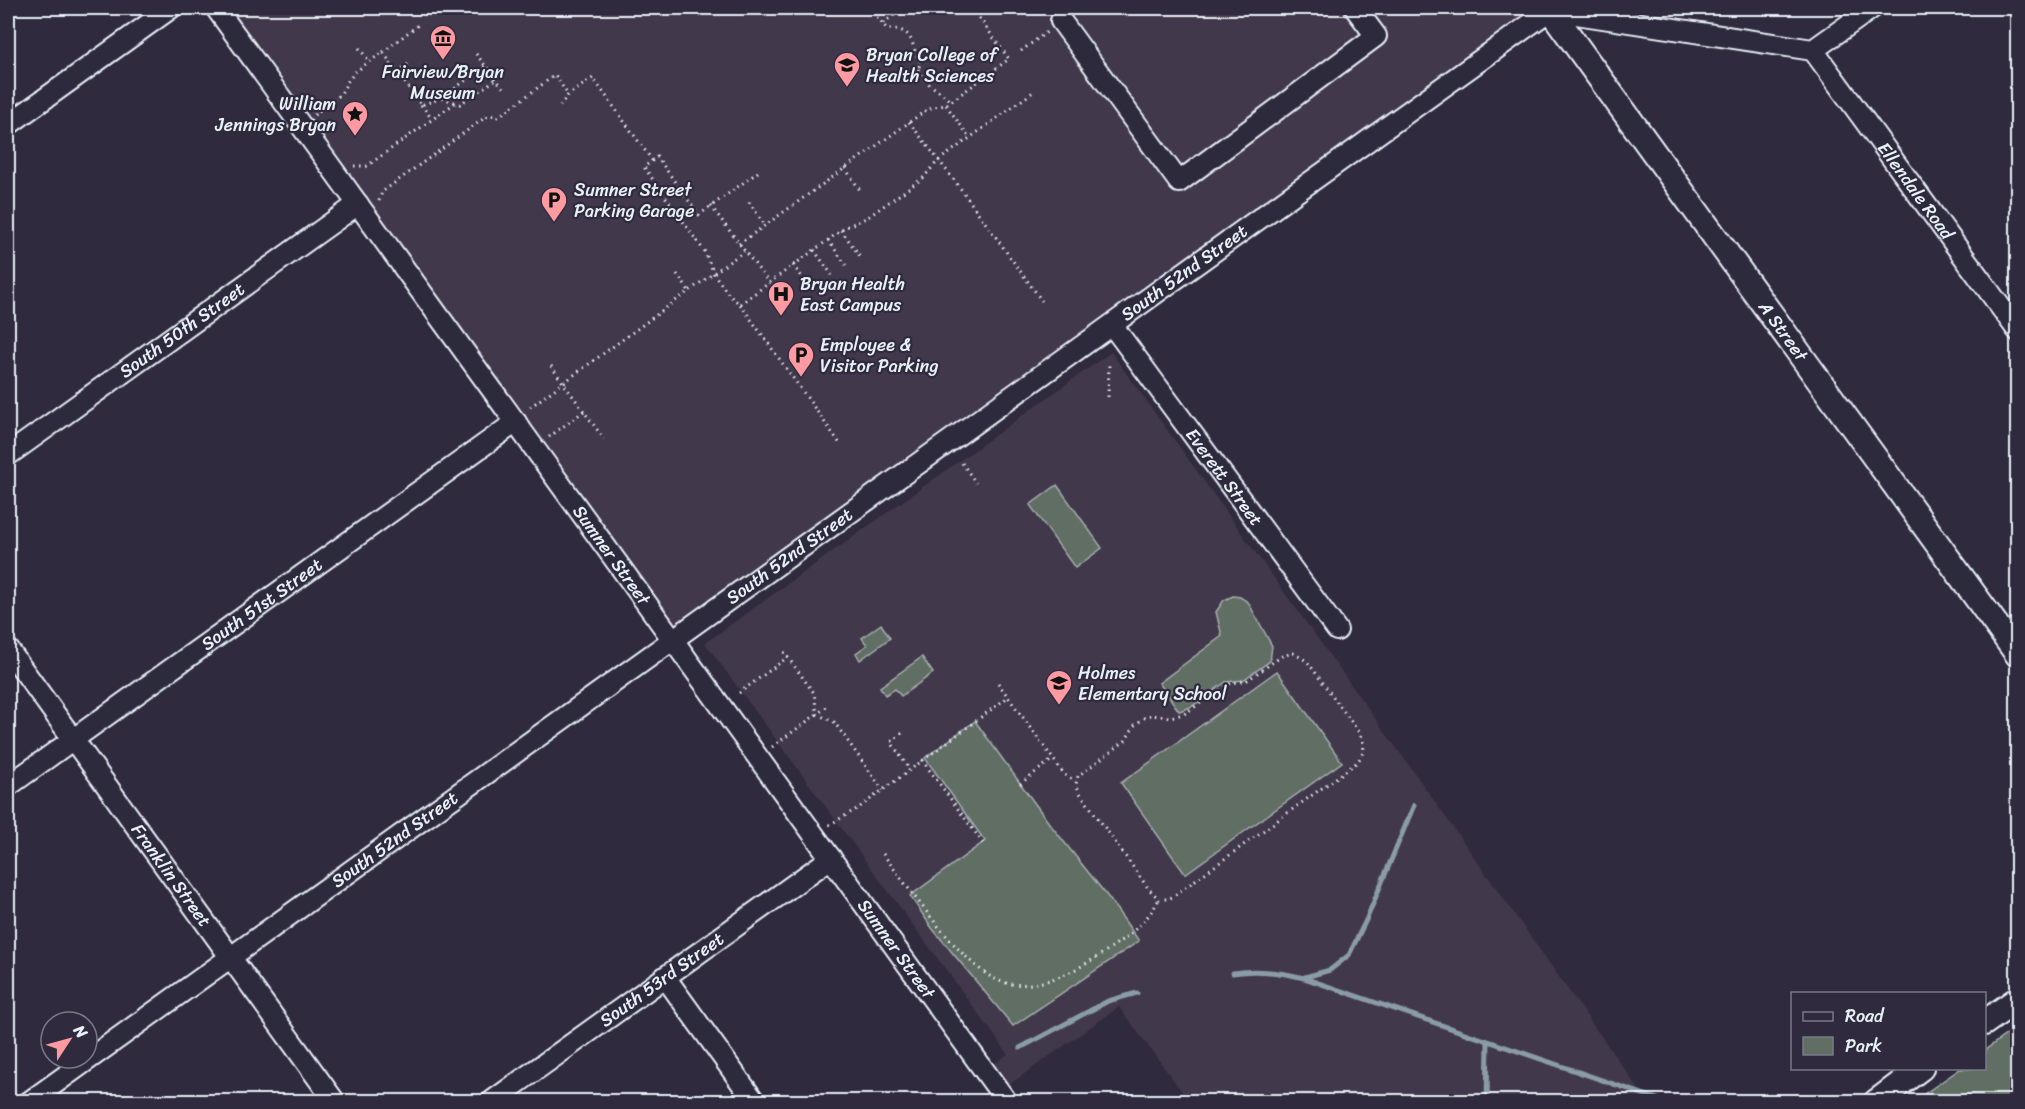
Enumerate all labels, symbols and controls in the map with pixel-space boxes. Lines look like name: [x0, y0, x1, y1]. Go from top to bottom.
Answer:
museum icon: Fairview/Bryan Museum: [428, 23, 458, 61]
place label: Bryan College of Health Sciences: [866, 39, 1000, 92]
school or university icon: Bryan College of Health Sciences: [832, 50, 862, 88]
place label: Fairview/Bryan Museum: [382, 56, 504, 109]
place label: William Jennings Bryan: [214, 88, 336, 141]
place icon: William Jennings Bryan: [340, 99, 370, 137]
street label: Ellendale Road: [1869, 135, 1963, 248]
place label: Sumner Street Parking Garage: [574, 174, 694, 227]
parking icon: Sumner Street Parking Garage: [539, 185, 569, 223]
street label: South 52nd Street: [1114, 216, 1255, 330]
place label: Bryan Health East Campus: [800, 268, 905, 321]
street label: South 50th Street: [112, 274, 252, 387]
hospital icon: Bryan Health East Campus: [766, 279, 796, 317]
street label: A Street: [1749, 293, 1817, 369]
place label: Employee & Visitor Parking: [820, 329, 938, 382]
parking icon: Employee & Visitor Parking: [786, 340, 816, 378]
street label: Everett Street: [1177, 421, 1271, 533]
street label: Sumner Street: [564, 498, 659, 613]
street label: South 52nd Street: [719, 499, 860, 613]
street label: South 51st Street: [194, 549, 329, 659]
place label: Holmes Elementary School: [1078, 657, 1227, 710]
school or university icon: Holmes Elementary School: [1044, 668, 1074, 706]
street label: South 52nd Street: [324, 783, 465, 896]
street label: Franklin Street: [123, 816, 220, 934]
street label: Sumner Street: [849, 892, 944, 1006]
street label: South 53rd Street: [592, 923, 731, 1036]
legend: [1791, 992, 1986, 1070]
text: Road: [1845, 1000, 1885, 1032]
north arrow: [39, 1010, 99, 1070]
text: N: [65, 1018, 96, 1045]
text: Park: [1845, 1030, 1882, 1062]

